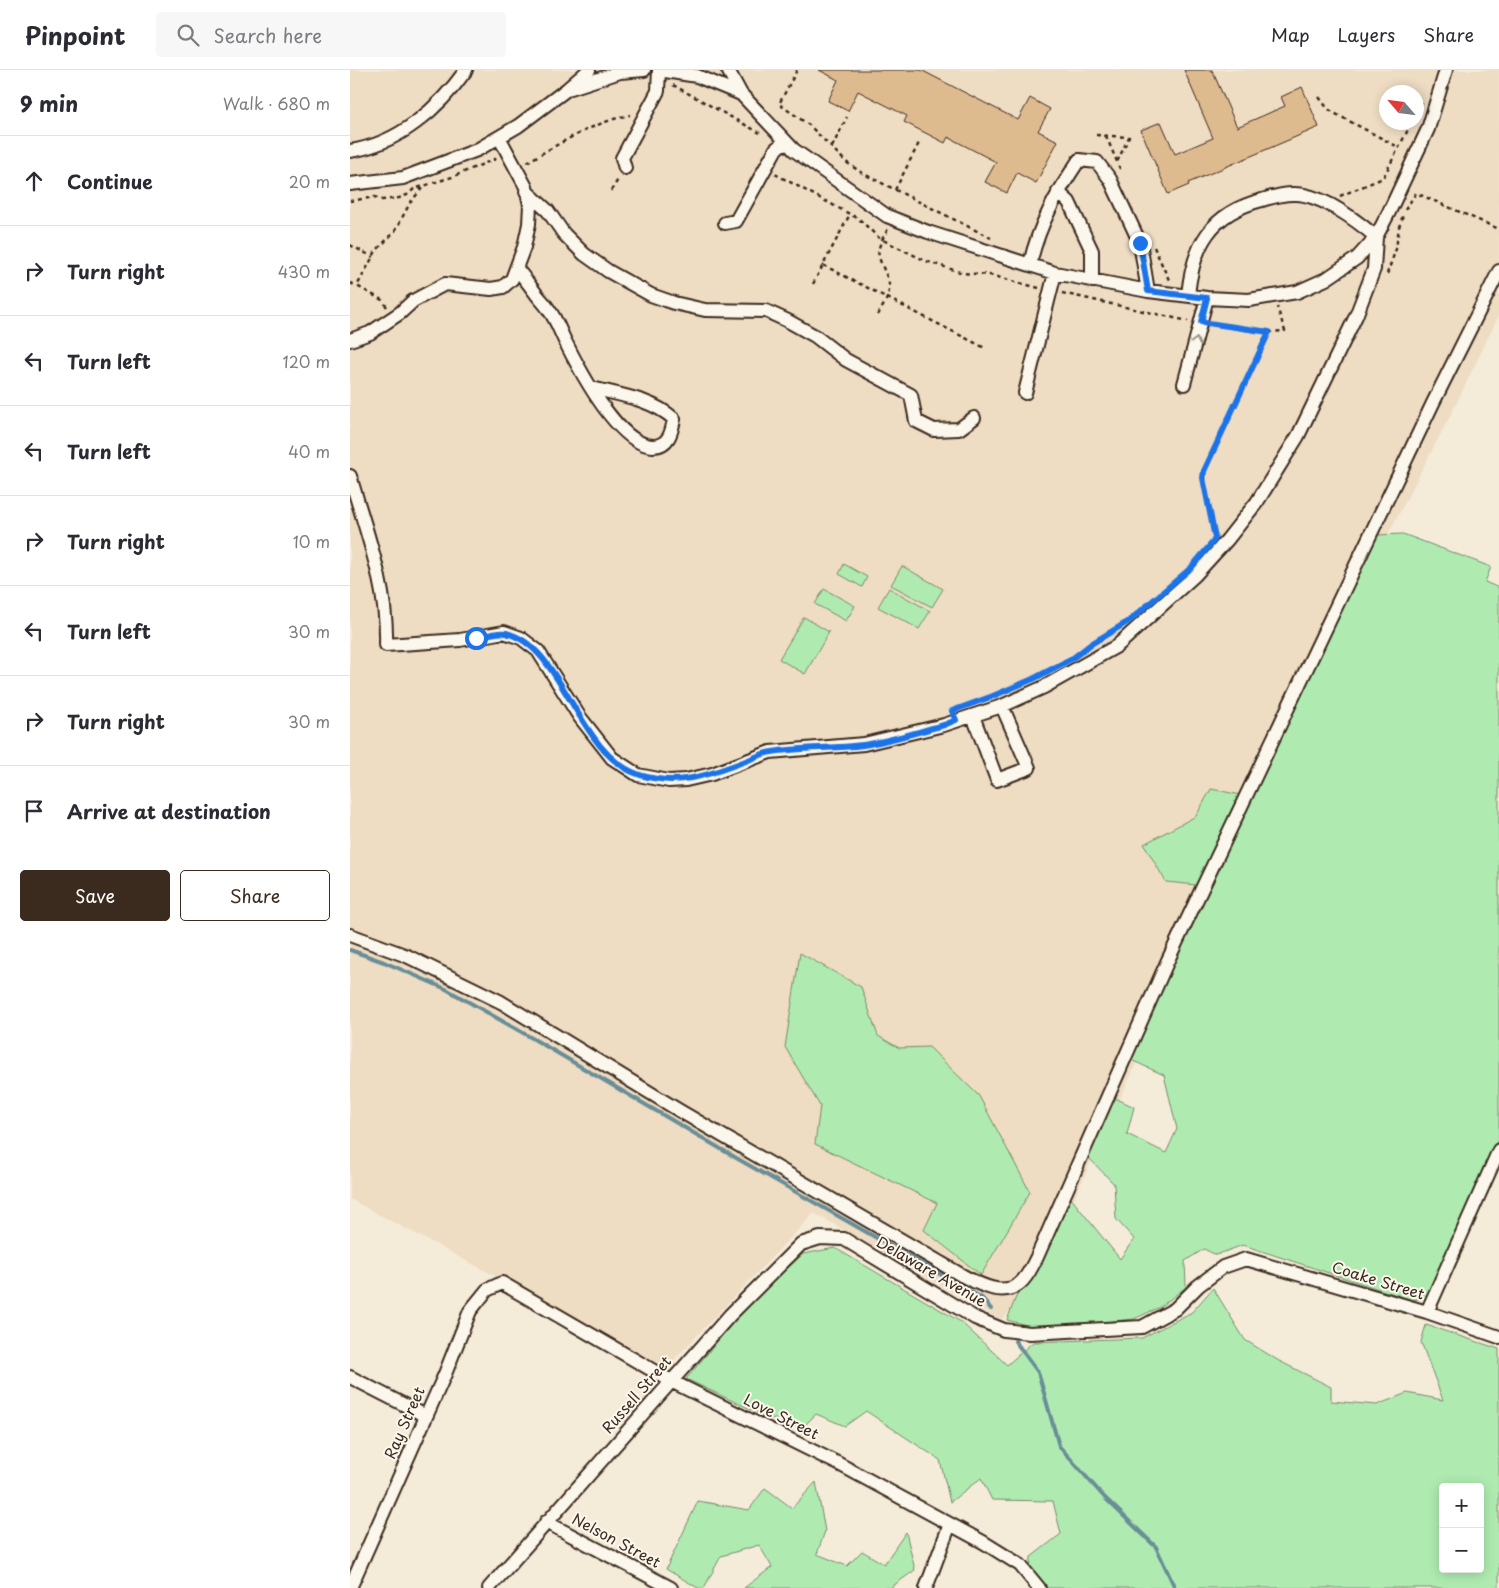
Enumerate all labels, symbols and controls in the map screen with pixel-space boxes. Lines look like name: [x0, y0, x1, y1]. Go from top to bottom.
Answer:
search box: [156, 12, 506, 57]
text: Pinpoint: [25, 17, 126, 53]
icon: search: [174, 21, 202, 49]
text: Search here: [214, 21, 322, 49]
text: Map: [1271, 21, 1310, 48]
text: Layers: [1338, 21, 1395, 48]
text: Share: [1423, 21, 1474, 48]
north arrow: [1379, 85, 1424, 130]
text: 9 min: [20, 87, 78, 119]
text: Walk · 680 m: [223, 91, 330, 115]
icon: ahead: [20, 167, 48, 195]
text: Continue: [67, 167, 153, 195]
text: 20 m: [289, 169, 330, 193]
route end: [1129, 232, 1152, 255]
icon: right: [20, 257, 48, 285]
text: Turn right: [67, 257, 165, 285]
text: 430 m: [278, 259, 330, 283]
one-way arrow: [1190, 337, 1200, 345]
icon: left: [20, 347, 48, 375]
text: Turn left: [67, 347, 151, 375]
text: 120 m: [283, 349, 330, 373]
icon: left: [20, 437, 48, 465]
text: Turn left: [67, 437, 151, 465]
text: 40 m: [288, 439, 330, 463]
icon: right: [20, 527, 48, 555]
text: Turn right: [67, 527, 165, 555]
text: 10 m: [293, 529, 330, 553]
icon: left: [20, 617, 48, 645]
text: Turn left: [67, 617, 151, 645]
text: 30 m: [288, 619, 330, 643]
route start: [465, 627, 488, 650]
icon: right: [20, 707, 48, 735]
text: Turn right: [67, 707, 165, 735]
text: 30 m: [288, 709, 330, 733]
icon: arrive: [20, 797, 48, 825]
text: Arrive at destination: [67, 797, 271, 825]
button: Save: [20, 870, 170, 921]
button: Share: [180, 870, 330, 921]
street label: Delaware Avenue: [872, 1230, 991, 1312]
street label: Coake Street: [1329, 1255, 1428, 1305]
street label: Russell Street: [596, 1350, 676, 1438]
street label: Ray Street: [377, 1383, 430, 1462]
street label: Love Street: [740, 1387, 823, 1444]
map controls: [1439, 1483, 1484, 1573]
button: +: [1439, 1483, 1484, 1528]
street label: Nelson Street: [568, 1507, 665, 1573]
button: −: [1439, 1528, 1484, 1573]

